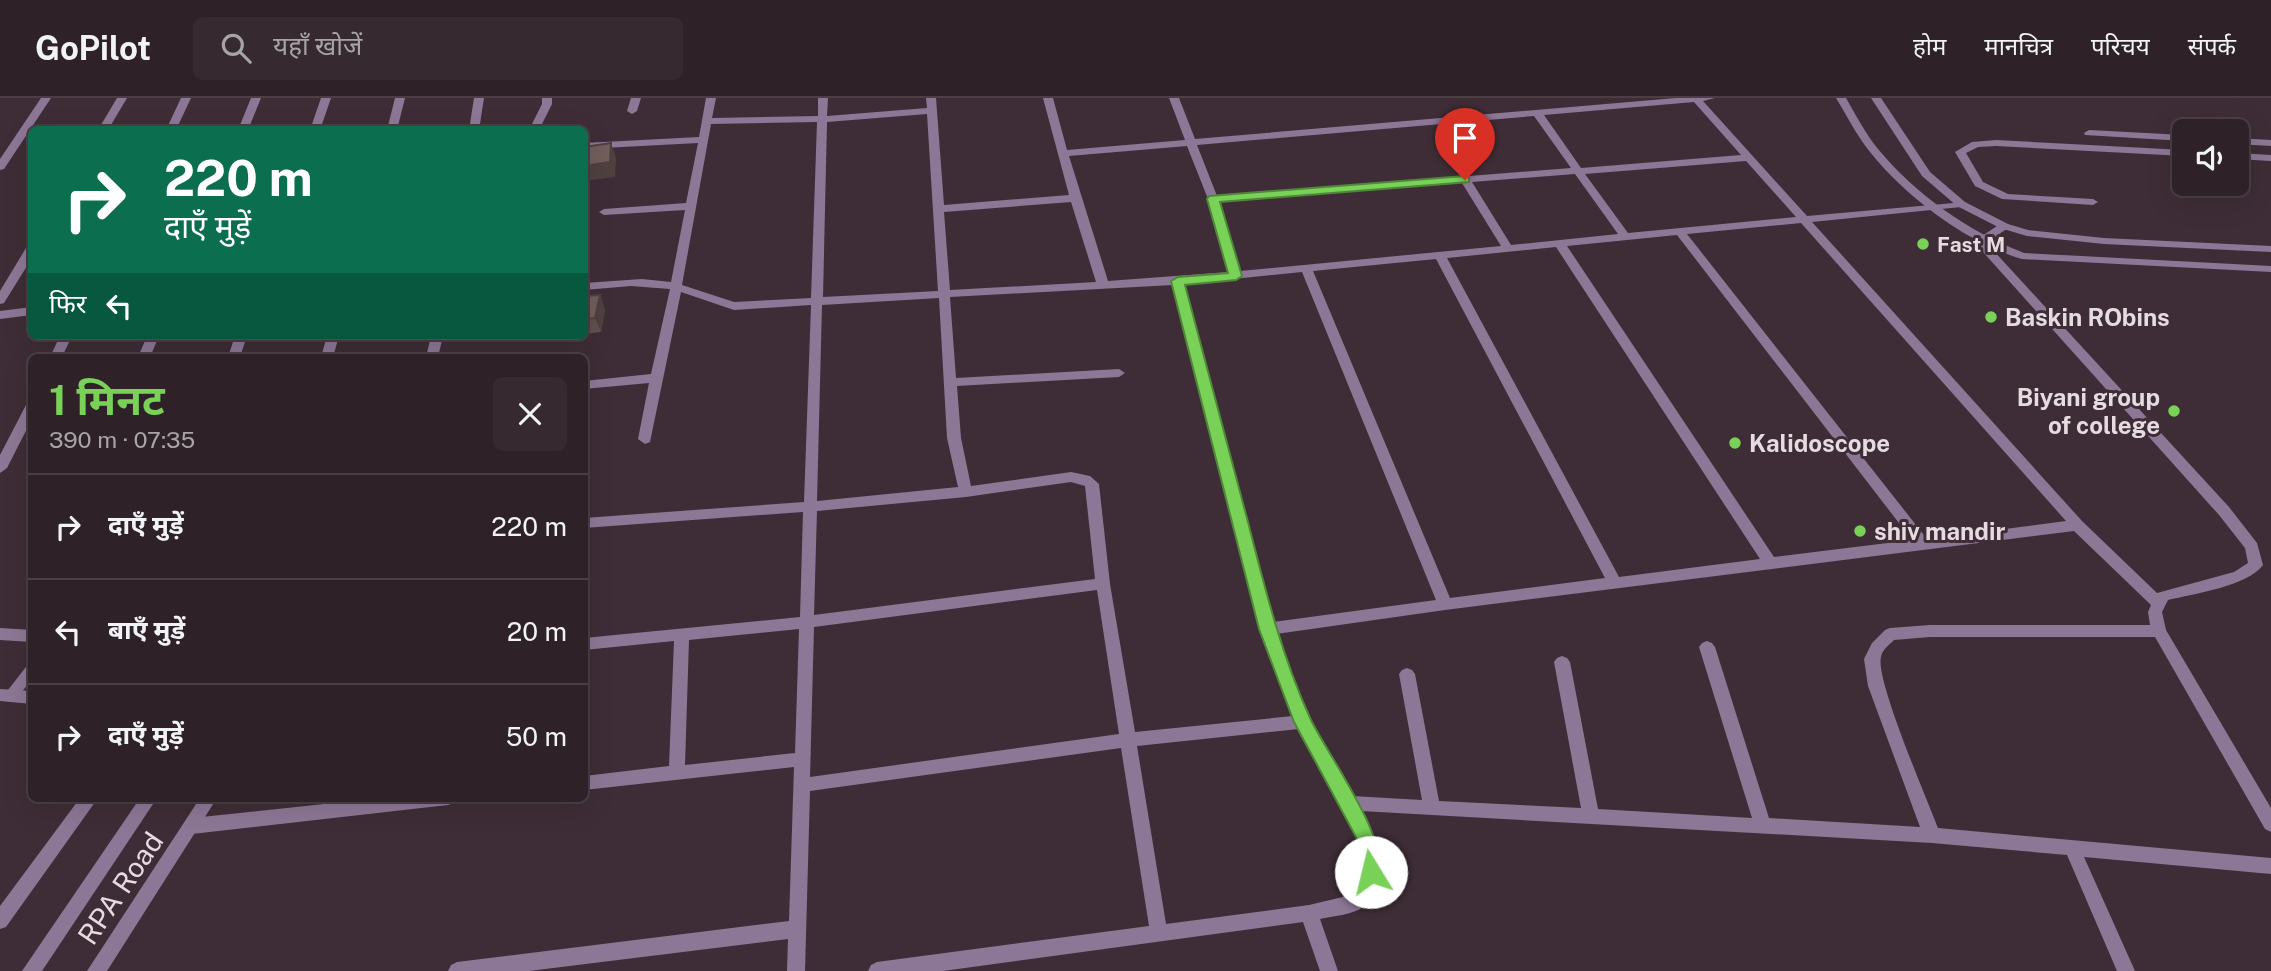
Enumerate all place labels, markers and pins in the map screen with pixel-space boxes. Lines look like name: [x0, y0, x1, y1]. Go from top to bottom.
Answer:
pin: [1435, 108, 1495, 180]
place label: Fast M: [1937, 232, 2005, 257]
marker: Fast M: [1915, 236, 1931, 252]
place label: Baskin RObins: [2005, 303, 2170, 331]
marker: Baskin RObins: [1983, 309, 1999, 325]
place label: Biyani group of college: [2017, 383, 2160, 439]
marker: Biyani group of college: [2166, 403, 2182, 419]
place label: Kalidoscope: [1749, 429, 1890, 457]
marker: Kalidoscope: [1727, 435, 1743, 451]
place label: shiv mandir: [1874, 517, 2005, 545]
marker: shiv mandir: [1852, 523, 1868, 539]

